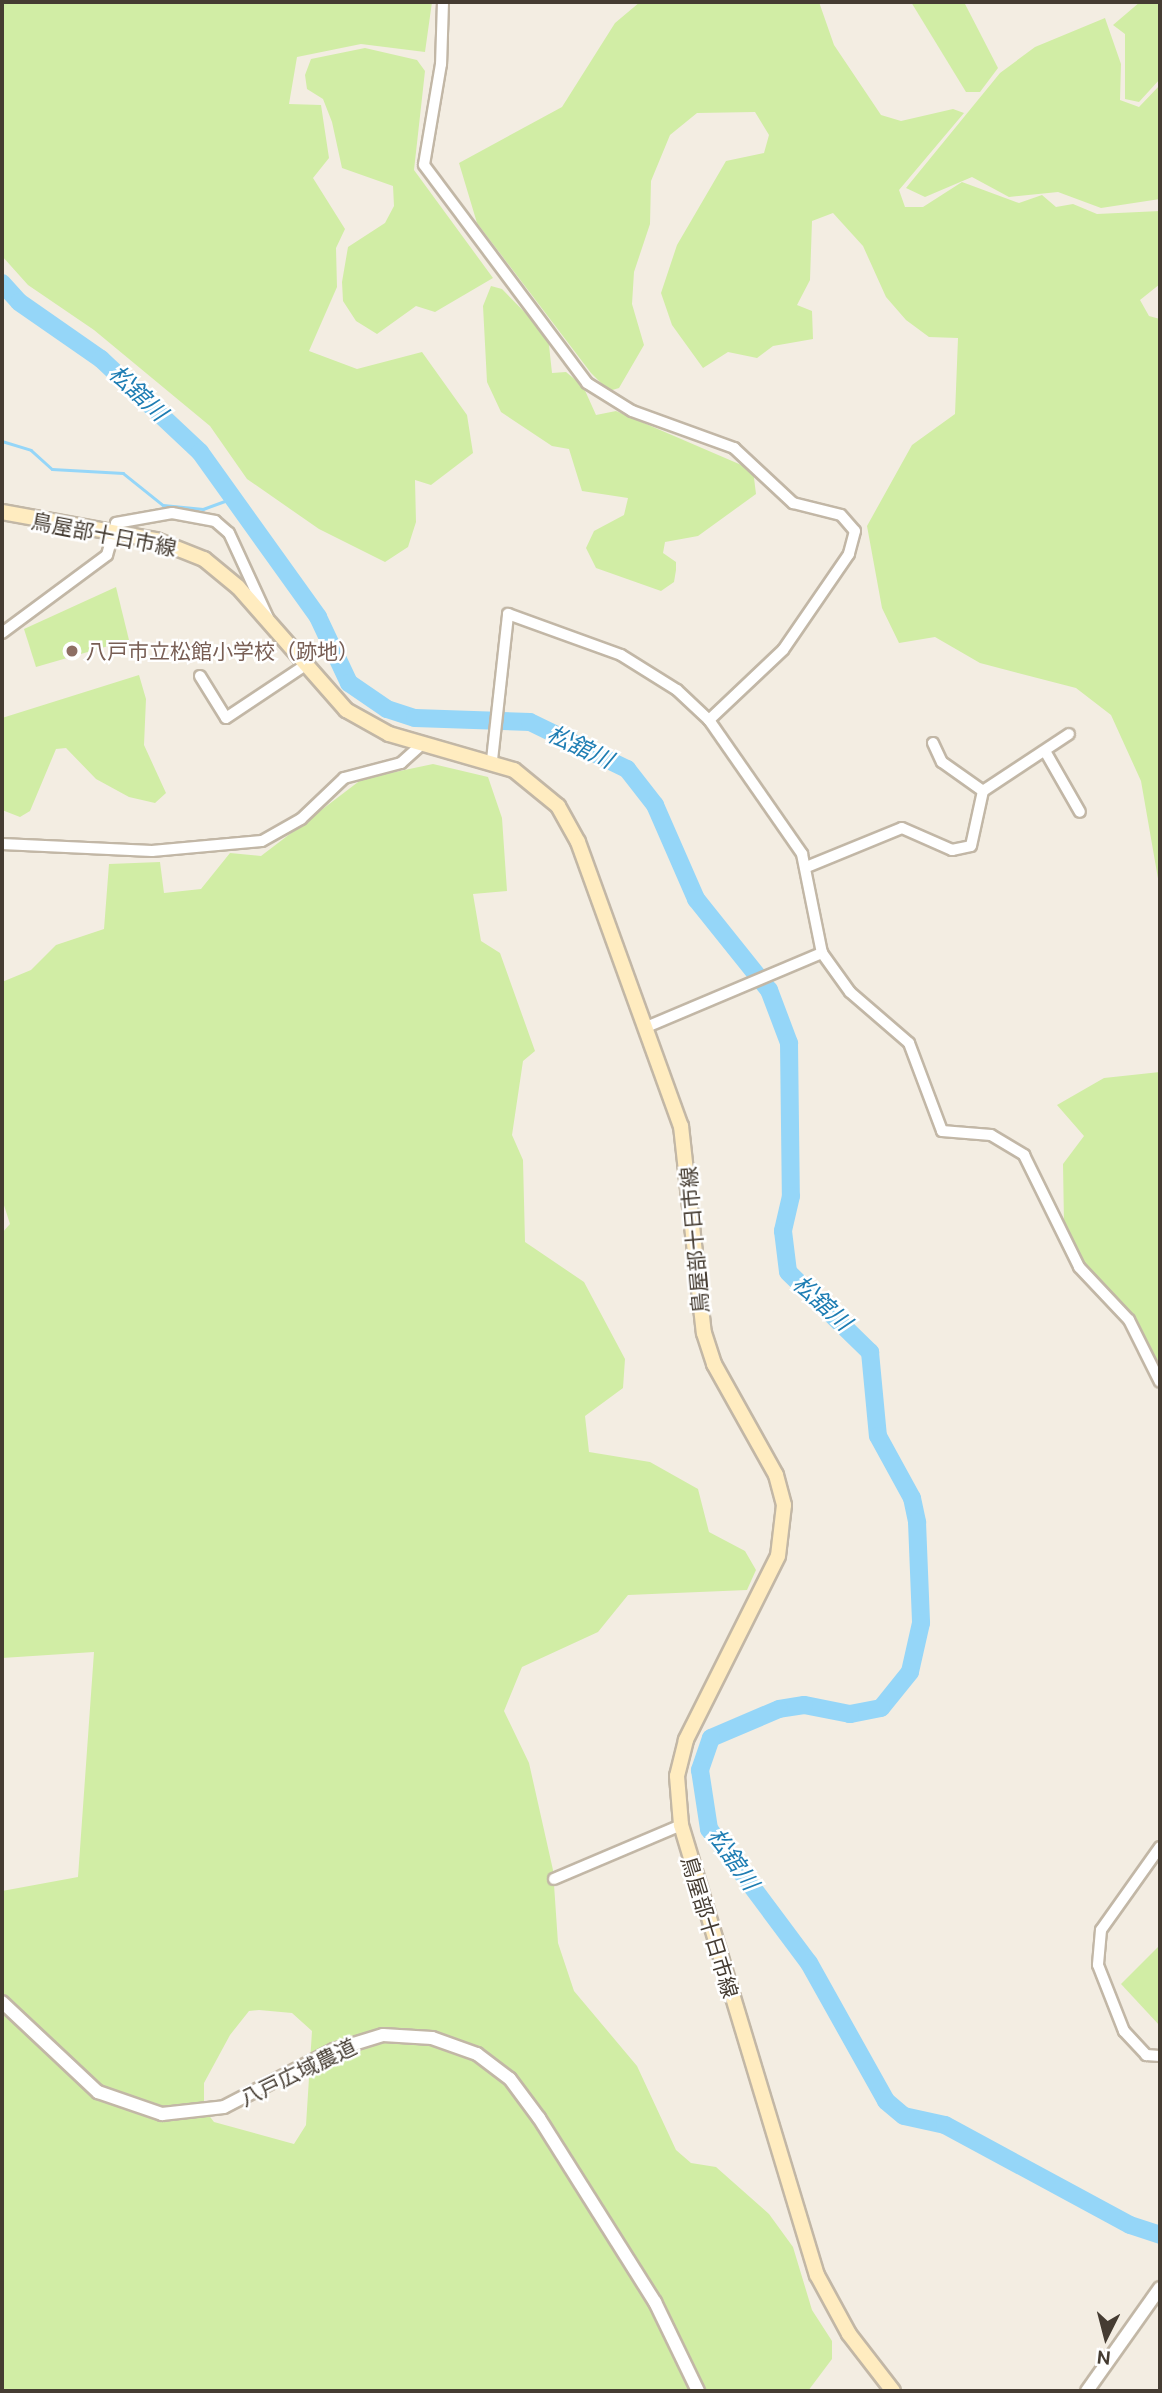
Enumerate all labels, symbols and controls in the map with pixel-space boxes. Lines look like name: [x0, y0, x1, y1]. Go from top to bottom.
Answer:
water label: 松舘川: [103, 359, 173, 427]
street label: 鳥屋部十日市線: [29, 508, 179, 560]
place label: 八戸市立松館小学校（跡地）: [86, 638, 359, 664]
marker: 八戸市立松館小学校（跡地）: [64, 643, 80, 659]
water label: 松舘川: [543, 720, 617, 774]
street label: 鳥屋部十日市線: [675, 1166, 713, 1314]
water label: 松舘川: [787, 1270, 857, 1336]
water label: 松舘川: [702, 1823, 764, 1895]
street label: 鳥屋部十日市線: [676, 1853, 744, 2001]
street label: 八戸広域農道: [236, 2033, 360, 2111]
north arrow: [1071, 2302, 1141, 2372]
text: N: [1096, 2346, 1112, 2370]

